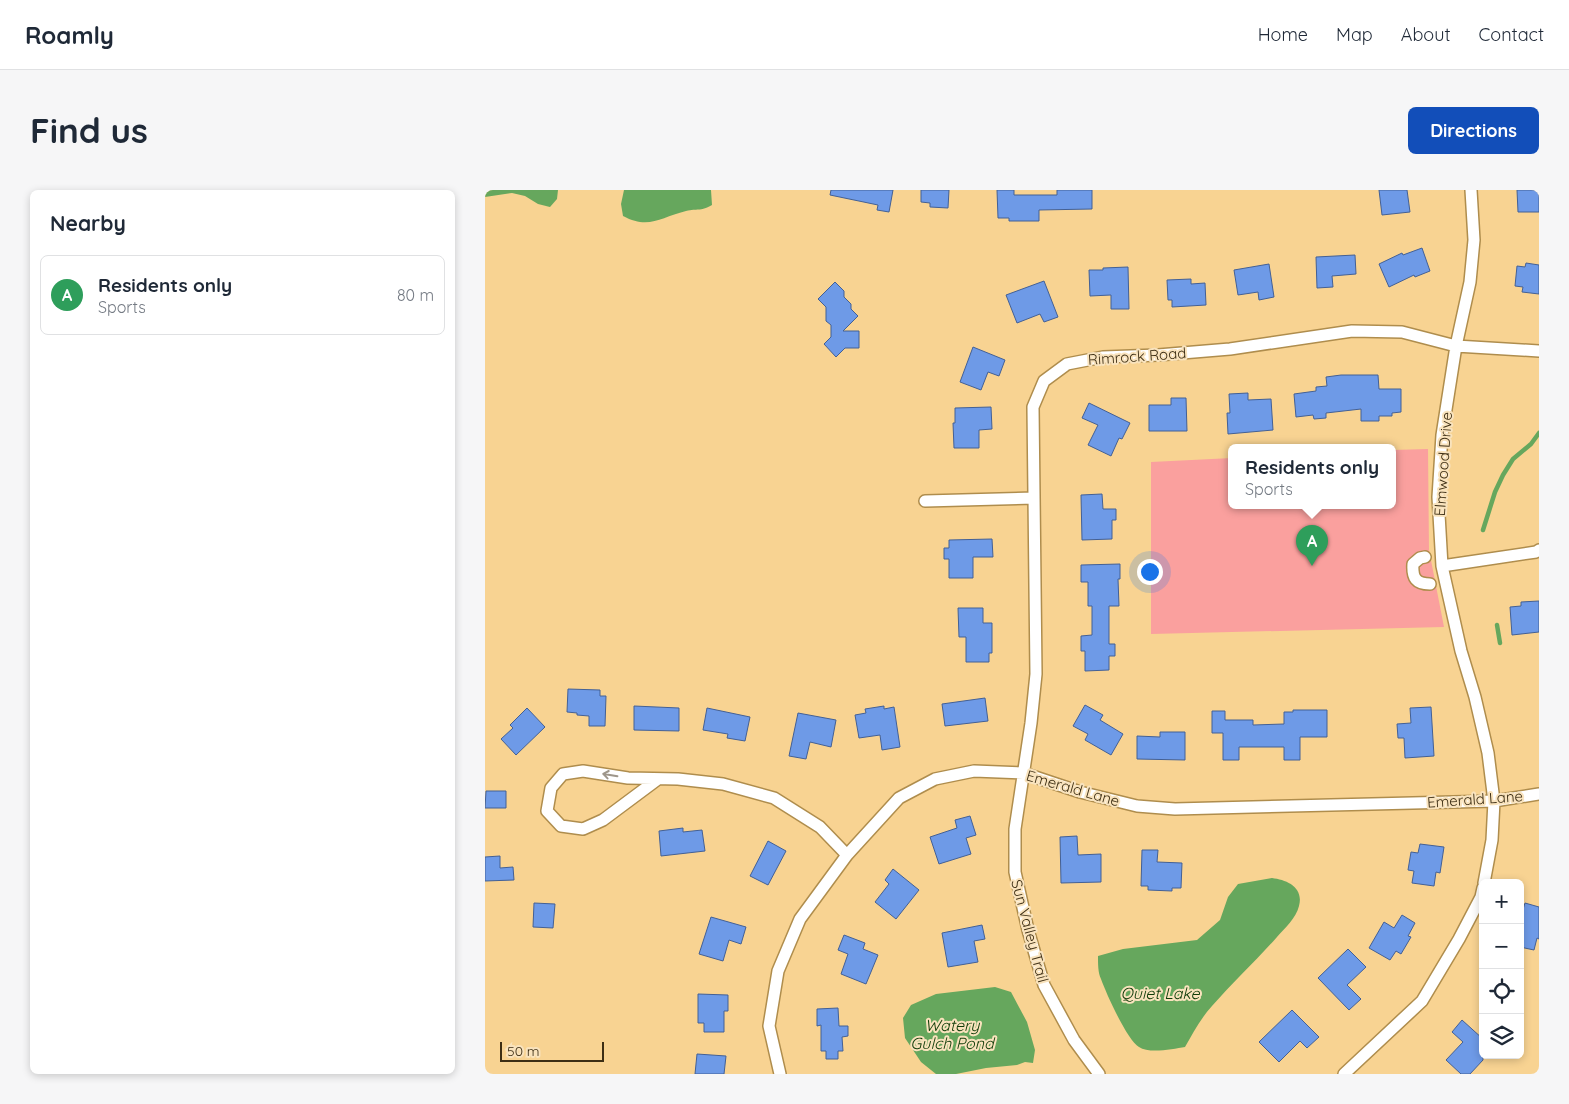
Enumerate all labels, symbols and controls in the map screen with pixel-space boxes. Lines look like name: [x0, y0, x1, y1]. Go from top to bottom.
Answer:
text: Roamly: [25, 20, 114, 50]
text: Home: [1258, 23, 1308, 46]
text: Map: [1336, 23, 1373, 46]
text: About: [1401, 23, 1451, 46]
text: Contact: [1479, 23, 1544, 46]
button: Directions: [1408, 107, 1539, 154]
text: Find us: [30, 108, 148, 152]
text: Nearby: [50, 210, 126, 236]
text: Residents only: [98, 273, 232, 297]
text: A: [62, 285, 72, 305]
text: 80 m: [397, 285, 434, 305]
text: Sports: [98, 297, 146, 317]
street label: Rimrock Road: [1087, 343, 1187, 369]
street label: Elmwood Drive: [1430, 411, 1456, 517]
popup: [1228, 444, 1396, 509]
text: Residents only: [1245, 455, 1379, 479]
text: Sports: [1245, 479, 1293, 499]
pin: A: [1296, 525, 1328, 566]
your location: [1137, 559, 1163, 585]
street label: Emerald Lane: [1024, 766, 1122, 810]
one-way arrow: [602, 770, 618, 780]
street label: Emerald Lane: [1426, 786, 1524, 812]
street label: Sun Valley Trail: [1007, 877, 1053, 985]
map controls: [1479, 879, 1524, 1059]
button: +: [1479, 879, 1524, 924]
button: −: [1479, 924, 1524, 969]
button: locate: [1479, 969, 1524, 1014]
water label: Quiet Lake: [1120, 983, 1201, 1003]
button: layers: [1479, 1014, 1524, 1059]
water label: Watery Gulch Pond: [910, 1015, 996, 1053]
scale bar: [500, 1039, 604, 1062]
text: 50 m: [507, 1042, 540, 1060]

